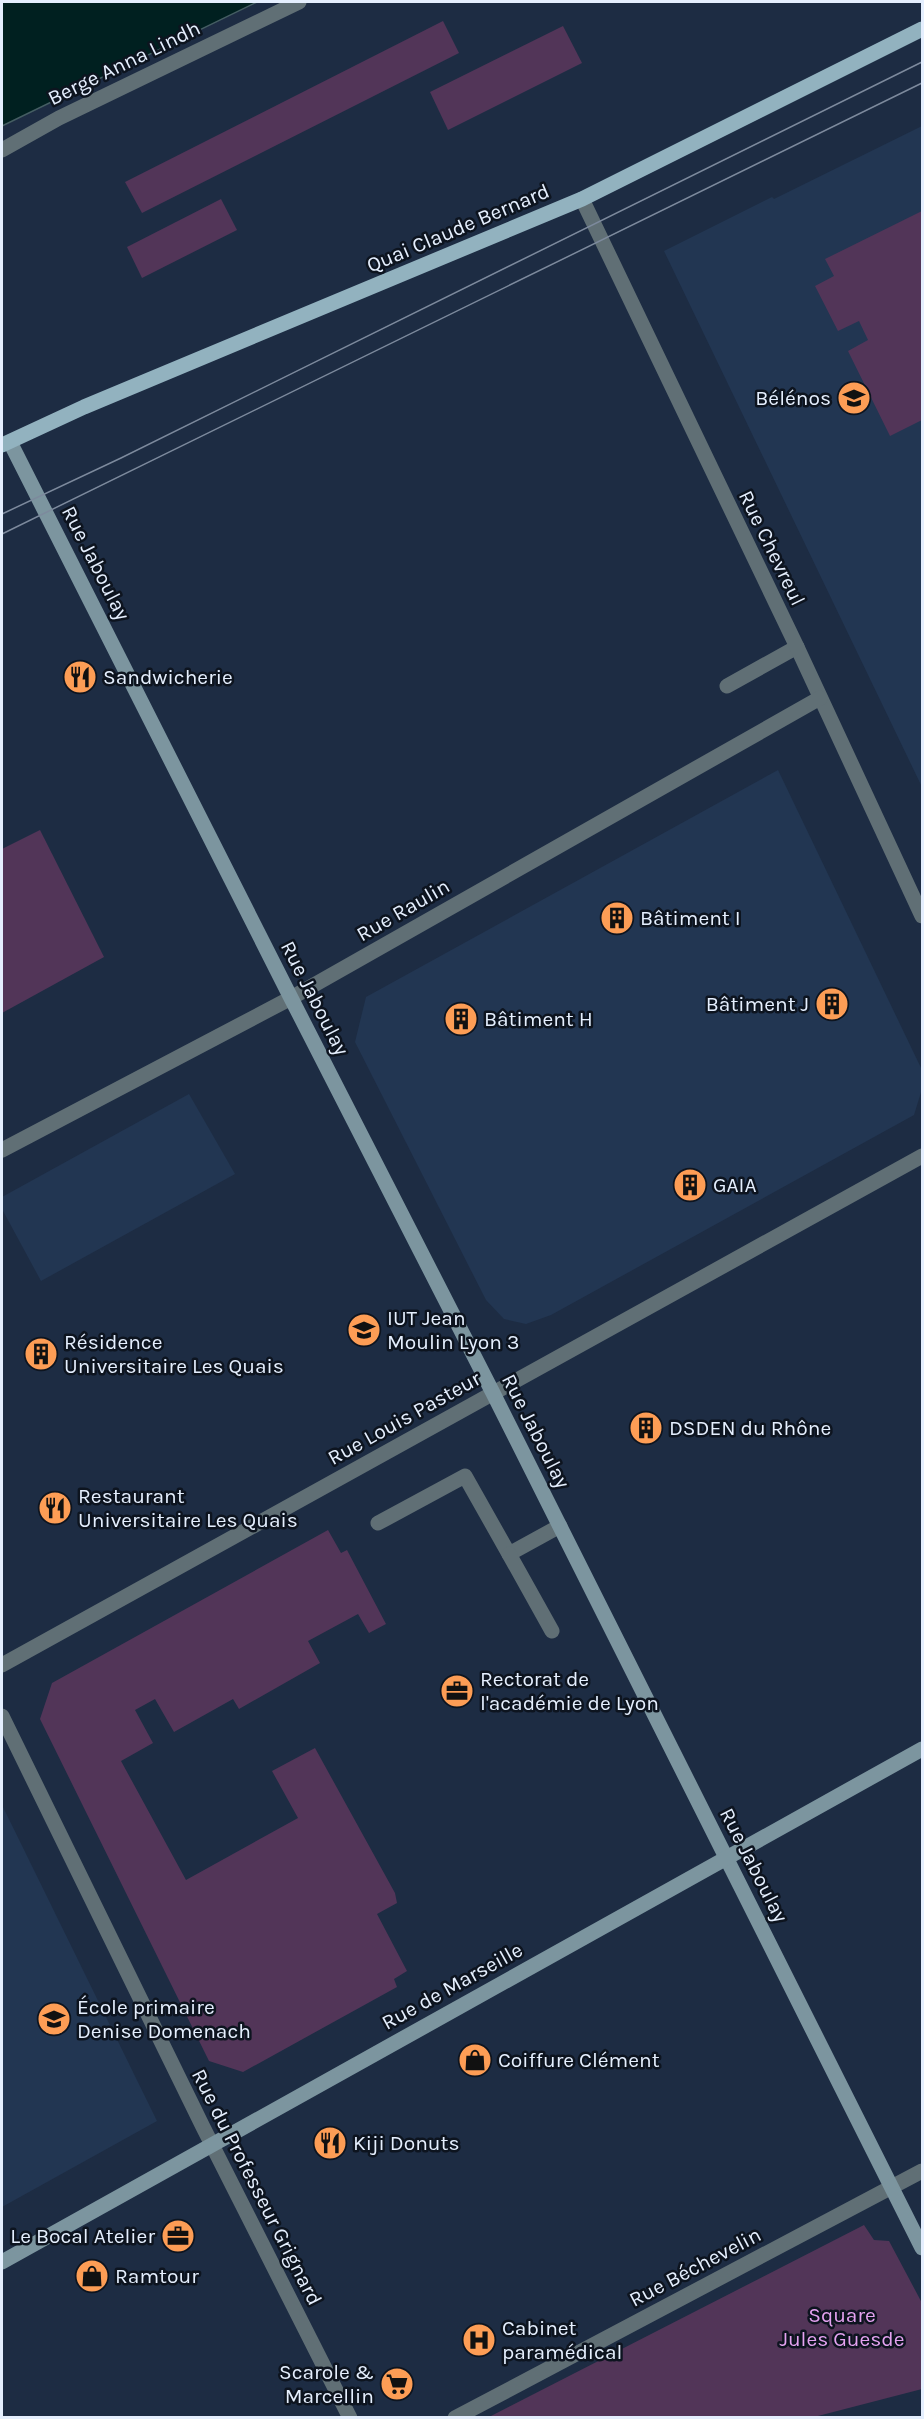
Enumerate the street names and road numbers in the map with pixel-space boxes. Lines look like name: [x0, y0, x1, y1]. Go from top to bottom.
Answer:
street label: Berge Anna Lindh: [44, 16, 204, 110]
street label: Quai Claude Bernard: [363, 179, 553, 277]
street label: Rue Chevreul: [734, 486, 810, 610]
street label: Rue Jaboulay: [57, 502, 135, 624]
street label: Rue Raulin: [352, 874, 454, 946]
street label: Rue Jaboulay: [276, 937, 354, 1059]
street label: Rue Louis Pasteur: [323, 1366, 485, 1470]
street label: Rue Jaboulay: [497, 1370, 575, 1492]
street label: Rue Jaboulay: [715, 1804, 793, 1926]
street label: Rue de Marseille: [377, 1937, 527, 2035]
street label: Rue du Professeur Grignard: [187, 2065, 327, 2309]
street label: Rue Béchevelin: [625, 2222, 765, 2312]

